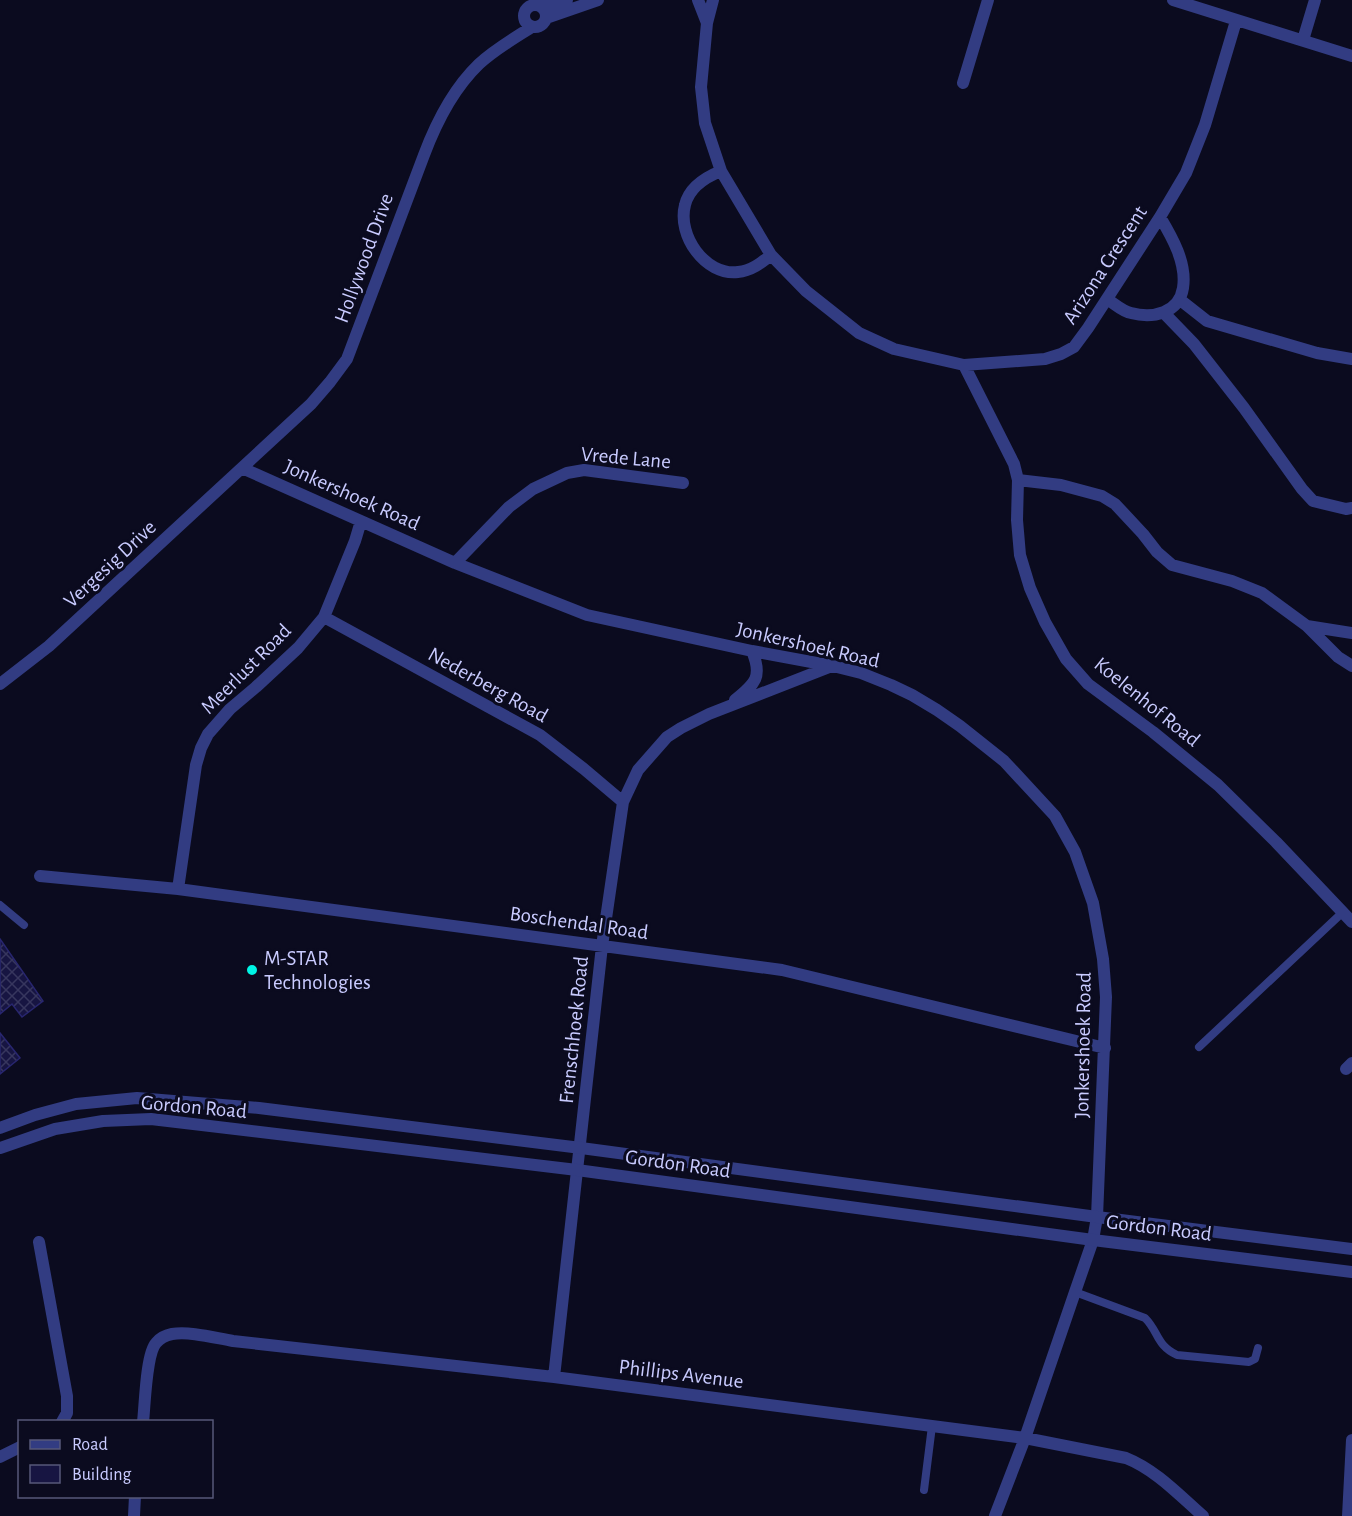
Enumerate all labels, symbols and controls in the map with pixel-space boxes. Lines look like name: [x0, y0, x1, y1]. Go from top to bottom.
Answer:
street label: Hollywood Drive: [331, 190, 397, 326]
street label: Arizona Crescent: [1059, 202, 1151, 328]
street label: Vrede Lane: [580, 444, 672, 472]
street label: Jonkershoek Road: [281, 456, 423, 534]
street label: Vergesig Drive: [60, 516, 160, 612]
street label: Jonkershoek Road: [734, 618, 882, 672]
street label: Meerlust Road: [197, 620, 295, 718]
street label: Nederberg Road: [424, 643, 552, 727]
street label: Koelenhof Road: [1090, 653, 1204, 751]
street label: Boschendal Road: [508, 903, 650, 943]
place label: M-STAR Technologies: [264, 948, 371, 993]
street label: Frenschhoek Road: [556, 955, 592, 1105]
marker: M-STAR Technologies: [245, 963, 259, 977]
street label: Jonkershoek Road: [1071, 972, 1095, 1118]
street label: Gordon Road: [140, 1092, 248, 1122]
street label: Gordon Road: [624, 1146, 732, 1182]
street label: Gordon Road: [1105, 1211, 1213, 1245]
street label: Phillips Avenue: [617, 1356, 745, 1392]
legend: [18, 1420, 213, 1498]
text: Road: [72, 1436, 108, 1454]
text: Building: [72, 1466, 132, 1484]

